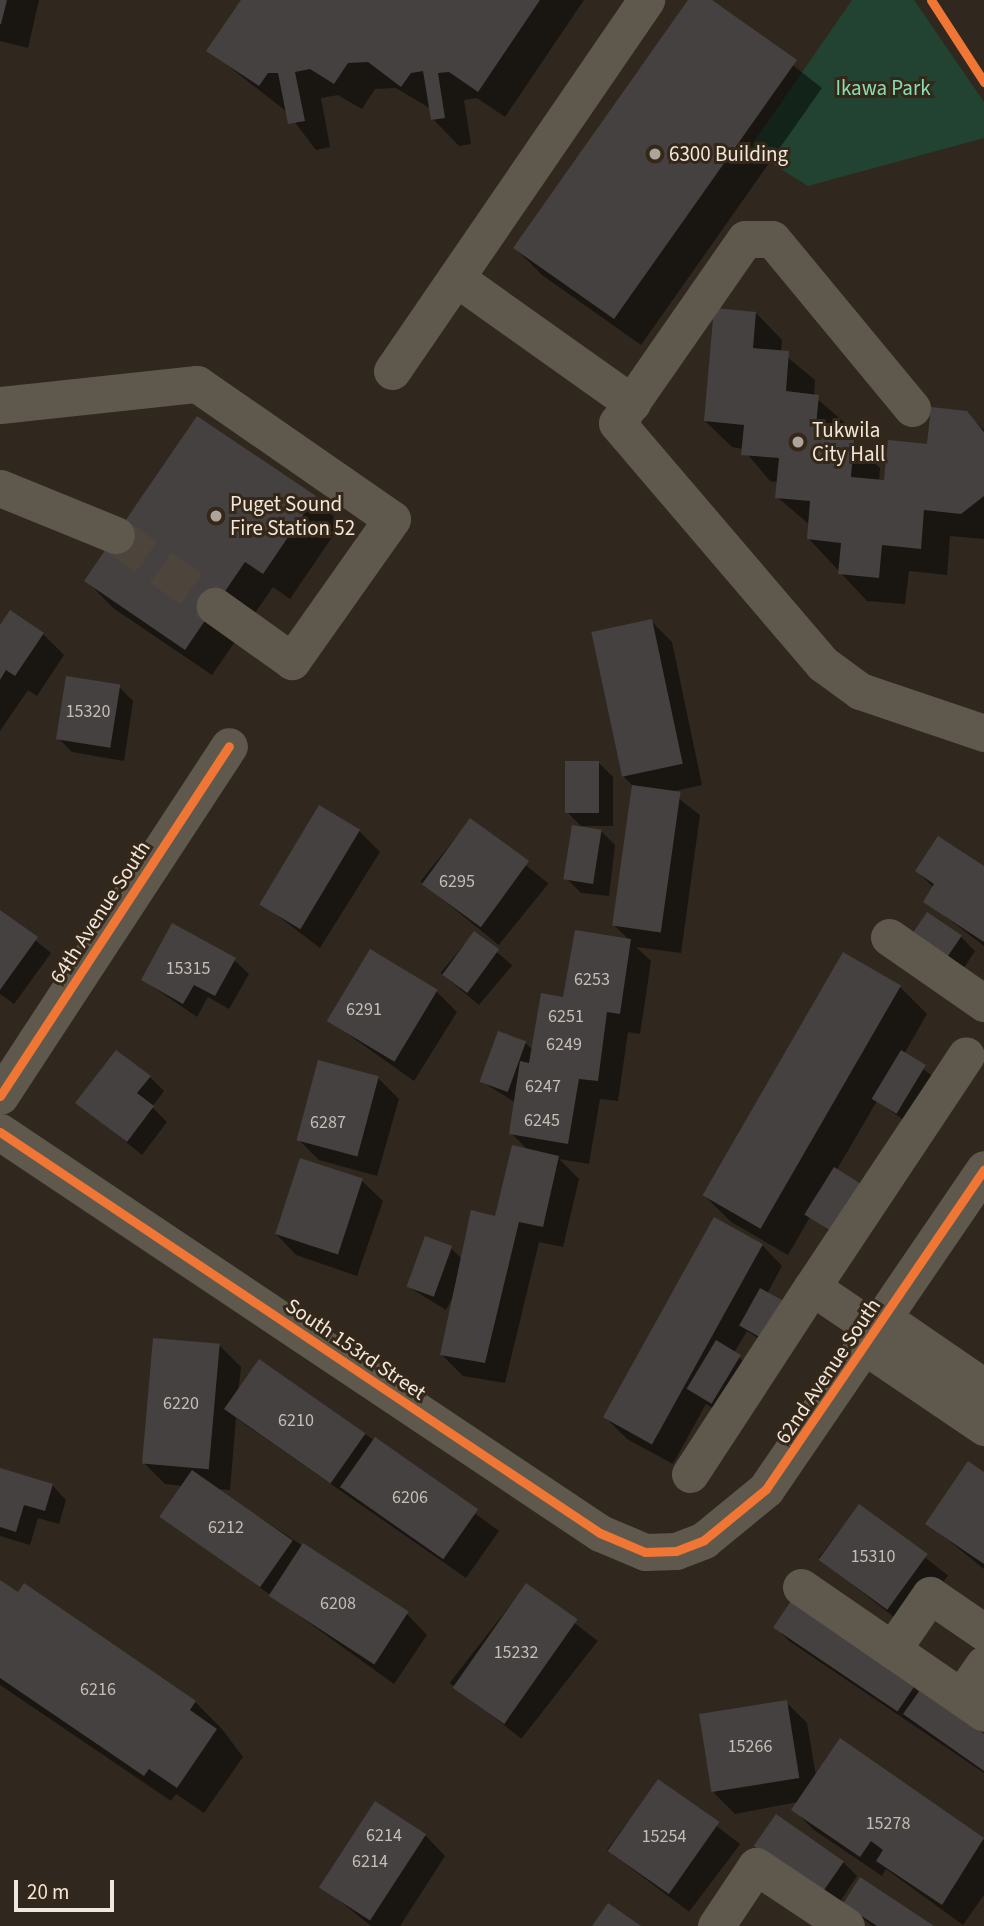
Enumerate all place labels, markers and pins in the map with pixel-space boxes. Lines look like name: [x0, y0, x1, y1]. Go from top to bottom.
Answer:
place label: 6300 Building: [669, 141, 788, 167]
marker: 6300 Building: [647, 146, 663, 162]
place label: Tukwila City Hall: [812, 417, 885, 467]
marker: Tukwila City Hall: [790, 434, 806, 450]
place label: Puget Sound Fire Station 52: [230, 491, 355, 541]
marker: Puget Sound Fire Station 52: [208, 508, 224, 524]

